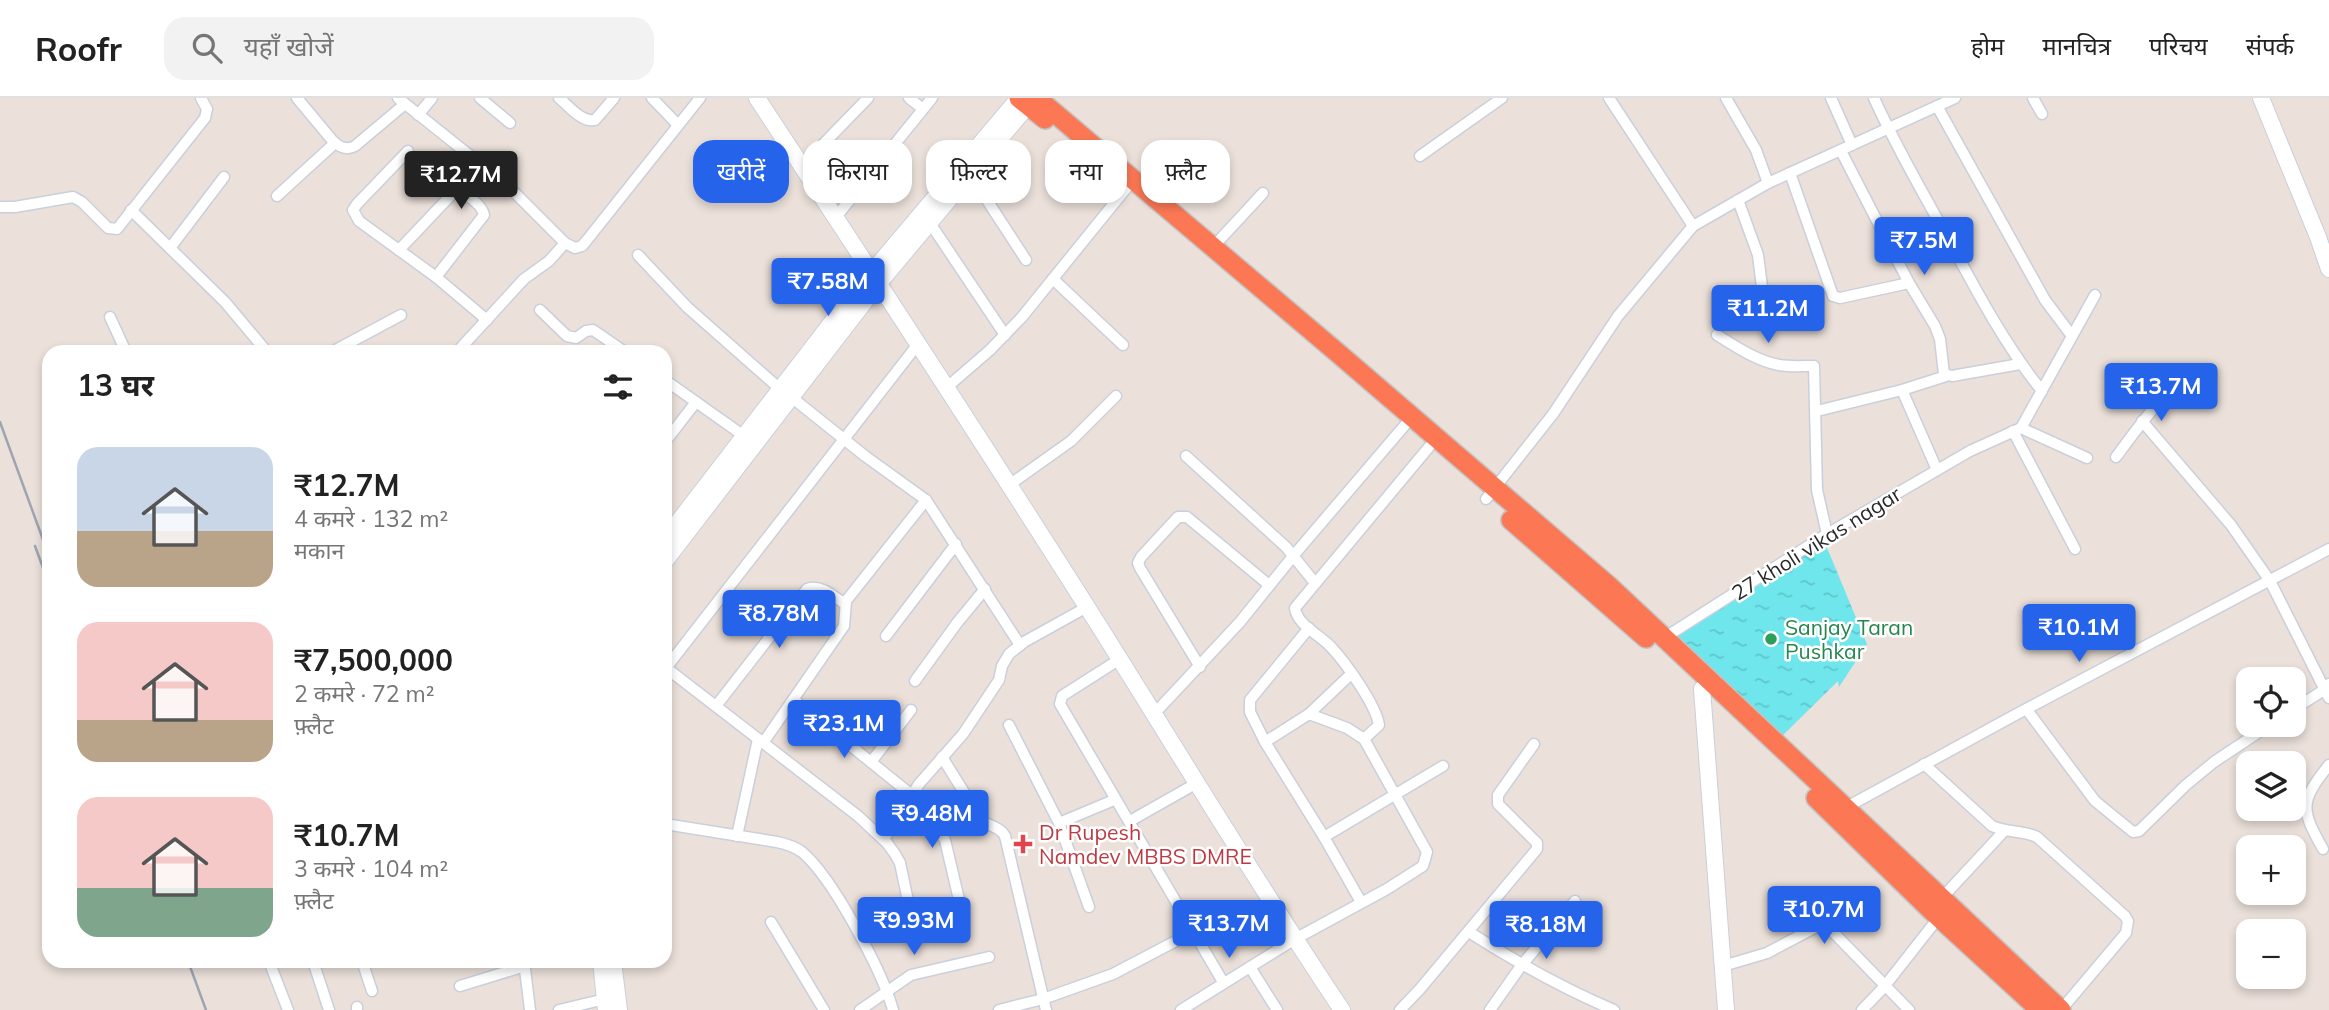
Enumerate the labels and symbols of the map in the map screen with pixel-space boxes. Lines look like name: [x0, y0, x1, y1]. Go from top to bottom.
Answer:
pin: ₹12.7M: [404, 152, 518, 211]
pin: ₹7.5M: [1875, 218, 1973, 277]
pin: ₹7.58M: [771, 258, 885, 318]
pin: ₹11.2M: [1711, 286, 1825, 345]
pin: ₹13.7M: [2104, 364, 2218, 423]
street label: 27 kholi vikas nagar: [1727, 480, 1906, 606]
pin: ₹8.78M: [722, 590, 836, 650]
pin: ₹10.1M: [2022, 604, 2136, 664]
place label: Sanjay Taran Pushkar: [1785, 614, 1913, 664]
marker: Sanjay Taran Pushkar: [1763, 631, 1779, 647]
pin: ₹23.1M: [787, 700, 901, 760]
pin: ₹9.48M: [875, 790, 989, 850]
place label: Dr Rupesh Namdev MBBS DMRE: [1039, 819, 1252, 869]
marker: Dr Rupesh Namdev MBBS DMRE: [1013, 834, 1033, 854]
pin: ₹10.7M: [1767, 886, 1881, 946]
pin: ₹9.93M: [857, 898, 971, 957]
pin: ₹13.7M: [1172, 900, 1286, 960]
pin: ₹8.18M: [1489, 902, 1603, 961]

